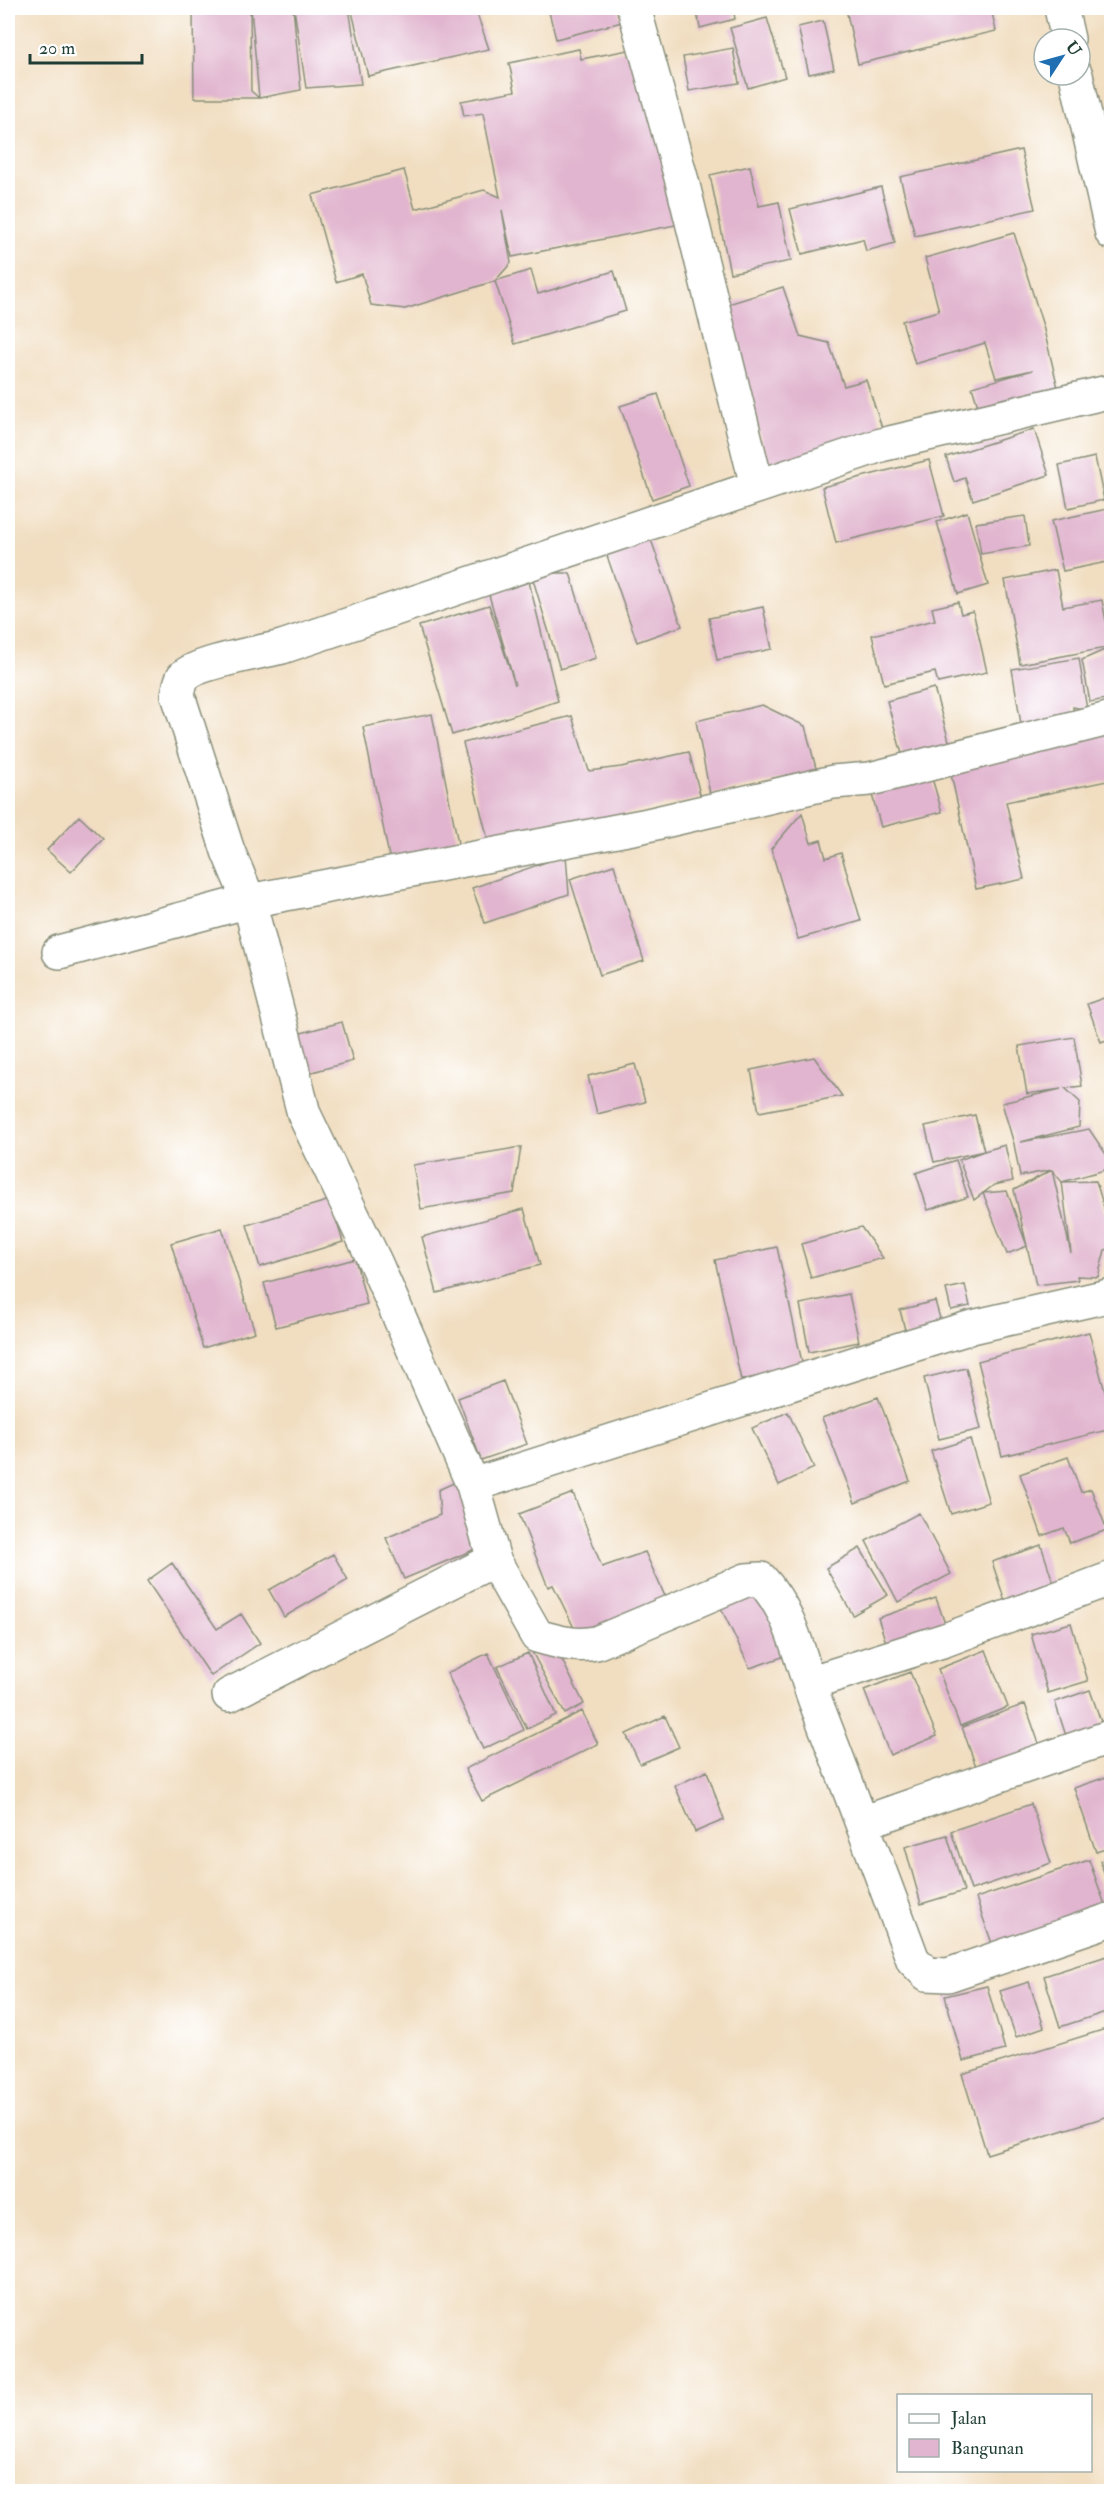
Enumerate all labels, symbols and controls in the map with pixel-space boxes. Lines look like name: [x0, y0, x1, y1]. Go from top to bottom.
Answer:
scale bar: [30, 27, 142, 65]
north arrow: [1032, 27, 1092, 87]
text: 20 m: [39, 37, 75, 60]
text: U: [1061, 37, 1086, 61]
legend: [897, 2394, 1092, 2472]
text: Jalan: [950, 2407, 987, 2430]
text: Bangunan: [951, 2437, 1024, 2460]

